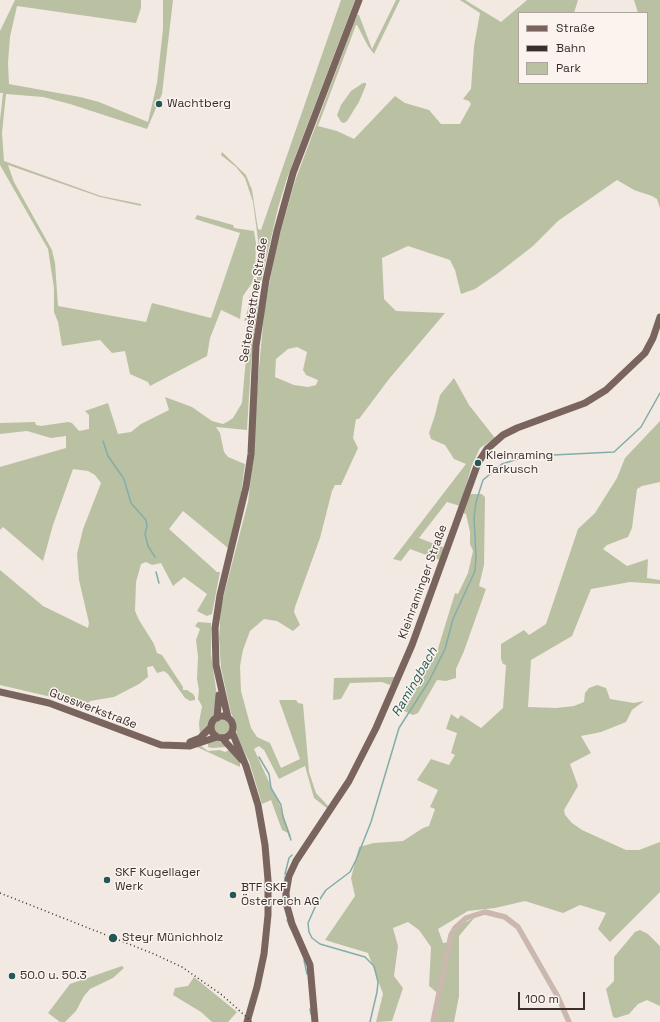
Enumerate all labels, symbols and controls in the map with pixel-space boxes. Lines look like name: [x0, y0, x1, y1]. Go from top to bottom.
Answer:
legend: [518, 12, 648, 84]
text: Straße: [556, 20, 595, 36]
text: Bahn: [556, 40, 586, 56]
text: Park: [556, 60, 581, 76]
place label: Wachtberg: [167, 97, 231, 111]
marker: Wachtberg: [154, 99, 164, 109]
street label: Seitenstettner Straße: [237, 237, 271, 363]
place label: Kleinraming Tarkusch: [486, 449, 553, 477]
marker: Kleinraming Tarkusch: [473, 458, 483, 468]
street label: Kleinraminger Straße: [396, 523, 450, 641]
water label: Ramingbach: [389, 644, 441, 720]
street label: Gusswerkstraße: [47, 686, 139, 732]
place label: SKF Kugellager Werk: [115, 866, 201, 894]
marker: SKF Kugellager Werk: [102, 875, 112, 885]
place label: BTF SKF Österreich AG: [241, 881, 319, 909]
marker: BTF SKF Österreich AG: [228, 890, 238, 900]
place label: Steyr Münichholz: [122, 931, 223, 945]
marker: Steyr Münichholz: [107, 932, 119, 944]
place label: 50.0 u. 50.3: [20, 969, 87, 983]
marker: 50.0 u. 50.3: [7, 971, 17, 981]
scale bar: [520, 984, 587, 1010]
text: 100 m: [525, 991, 559, 1007]

